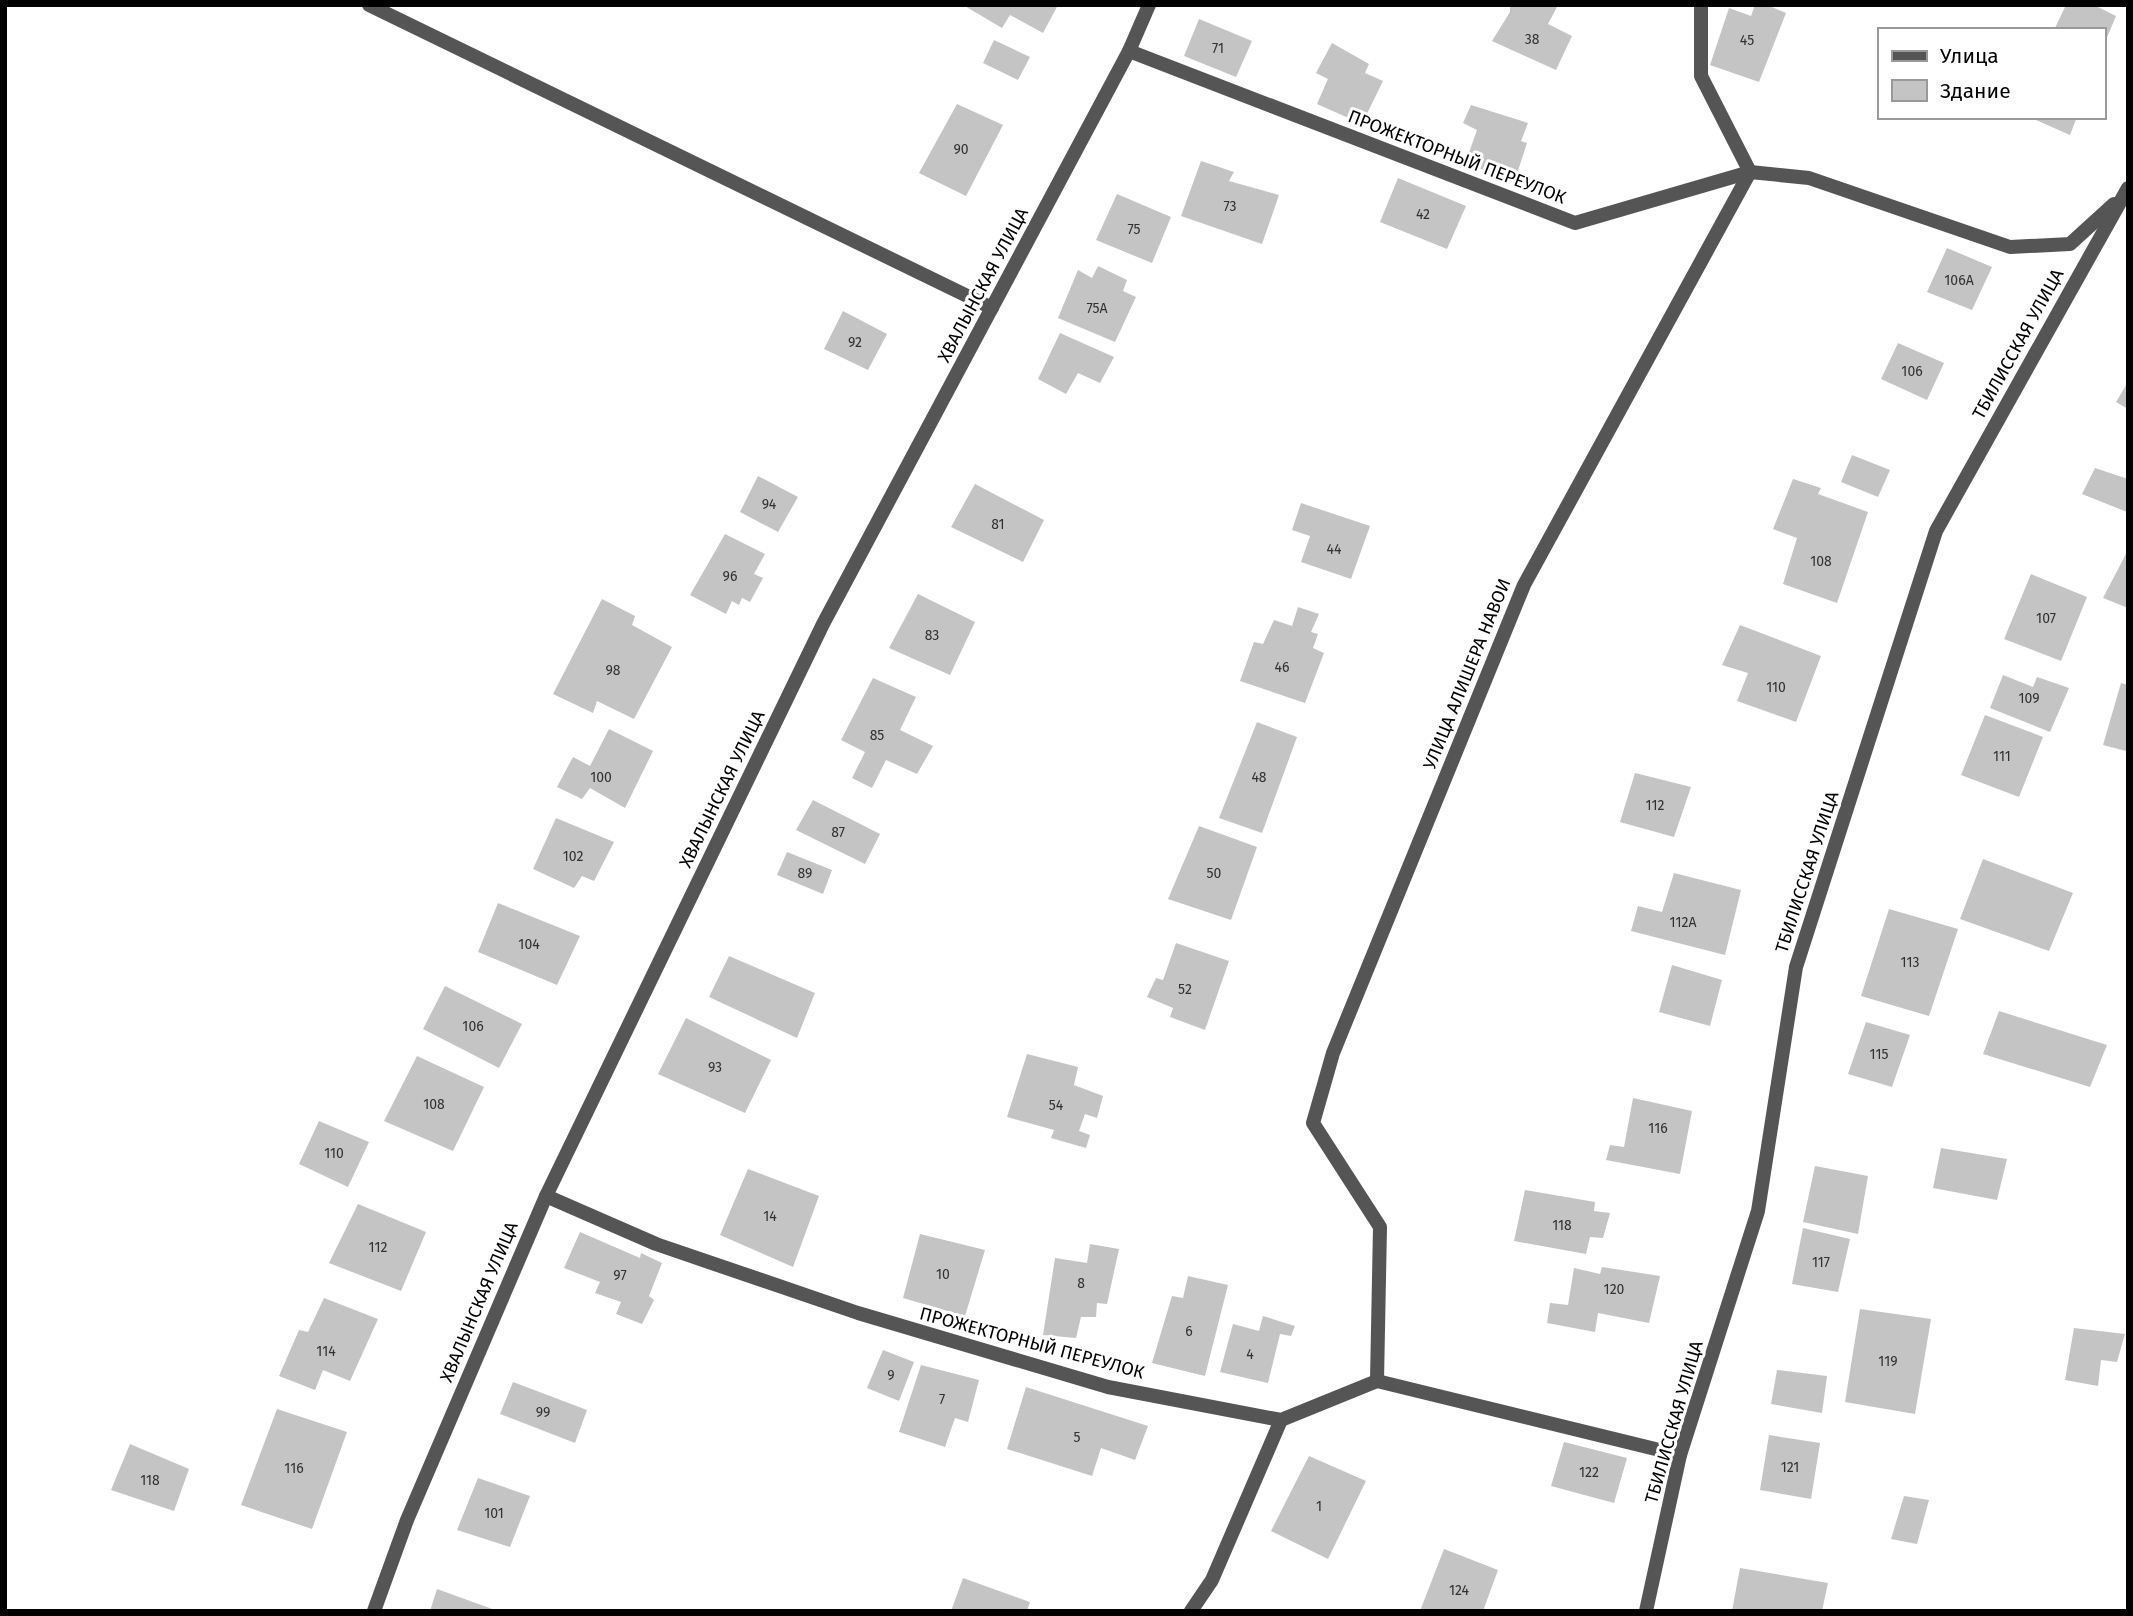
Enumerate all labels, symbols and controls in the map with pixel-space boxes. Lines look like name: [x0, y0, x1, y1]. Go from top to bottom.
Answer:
legend: [1878, 28, 2105, 119]
house number: 38: [1525, 31, 1540, 48]
house number: 45: [1740, 32, 1754, 49]
house number: 71: [1212, 40, 1224, 57]
text: Улица: [1940, 43, 1999, 69]
text: Здание: [1940, 78, 2011, 104]
street label: ПРОЖЕКТОРНЫЙ ПЕРЕУЛОК: [1345, 105, 1569, 209]
house number: 90: [953, 141, 969, 158]
house number: 73: [1223, 198, 1237, 215]
street label: ХВАЛЫНСКАЯ УЛИЦА: [933, 203, 1033, 366]
house number: 42: [1416, 206, 1430, 223]
house number: 75: [1127, 221, 1141, 238]
street label: ТБИЛИССКАЯ УЛИЦА: [1968, 264, 2069, 423]
house number: 106А: [1944, 272, 1974, 289]
house number: 75А: [1086, 300, 1108, 317]
house number: 92: [848, 334, 862, 351]
house number: 106: [1901, 363, 1923, 380]
house number: 94: [762, 496, 777, 513]
house number: 81: [991, 516, 1005, 533]
house number: 44: [1327, 541, 1342, 558]
house number: 108: [1810, 553, 1832, 570]
house number: 96: [723, 568, 737, 585]
street label: УЛИЦА АЛИШЕРА НАВОИ: [1419, 575, 1515, 773]
house number: 107: [2036, 610, 2056, 627]
house number: 83: [925, 627, 939, 644]
house number: 46: [1275, 659, 1289, 676]
house number: 98: [605, 662, 621, 679]
house number: 110: [1766, 679, 1786, 696]
house number: 109: [2018, 690, 2040, 707]
street label: ХВАЛЫНСКАЯ УЛИЦА: [674, 706, 770, 871]
house number: 85: [870, 727, 884, 744]
house number: 111: [1993, 748, 2011, 765]
house number: 100: [590, 769, 612, 786]
house number: 48: [1251, 769, 1267, 786]
street label: ТБИЛИССКАЯ УЛИЦА: [1771, 788, 1844, 955]
house number: 112: [1646, 797, 1664, 814]
house number: 87: [831, 824, 845, 841]
house number: 102: [563, 848, 583, 865]
house number: 89: [798, 865, 812, 882]
house number: 50: [1207, 865, 1222, 882]
house number: 112А: [1670, 914, 1696, 931]
house number: 104: [518, 936, 540, 953]
house number: 113: [1901, 954, 1919, 971]
house number: 52: [1178, 981, 1192, 998]
house number: 106: [462, 1018, 484, 1035]
house number: 115: [1870, 1046, 1888, 1063]
house number: 93: [708, 1059, 722, 1076]
house number: 108: [423, 1096, 445, 1113]
house number: 54: [1049, 1097, 1064, 1114]
house number: 116: [1648, 1120, 1668, 1137]
house number: 110: [324, 1145, 344, 1162]
house number: 14: [763, 1208, 777, 1225]
house number: 118: [1552, 1217, 1572, 1234]
street label: ХВАЛЫНСКАЯ УЛИЦА: [435, 1218, 523, 1386]
house number: 112: [369, 1239, 387, 1256]
house number: 117: [1812, 1254, 1830, 1271]
house number: 10: [936, 1266, 950, 1283]
house number: 97: [613, 1267, 627, 1284]
house number: 8: [1077, 1275, 1085, 1292]
house number: 120: [1604, 1281, 1625, 1298]
street label: ПРОЖЕКТОРНЫЙ ПЕРЕУЛОК: [917, 1302, 1147, 1384]
house number: 6: [1185, 1323, 1193, 1340]
street label: ТБИЛИССКАЯ УЛИЦА: [1640, 1337, 1708, 1506]
house number: 114: [316, 1343, 336, 1360]
house number: 4: [1246, 1346, 1254, 1363]
house number: 119: [1878, 1353, 1898, 1370]
house number: 9: [887, 1367, 895, 1384]
house number: 7: [939, 1391, 945, 1408]
house number: 99: [536, 1404, 550, 1421]
house number: 5: [1073, 1429, 1081, 1446]
house number: 121: [1781, 1459, 1799, 1476]
house number: 116: [284, 1460, 304, 1477]
house number: 122: [1579, 1464, 1599, 1481]
house number: 118: [140, 1472, 160, 1489]
house number: 1: [1316, 1498, 1322, 1515]
house number: 101: [484, 1505, 504, 1522]
house number: 124: [1449, 1582, 1470, 1599]

